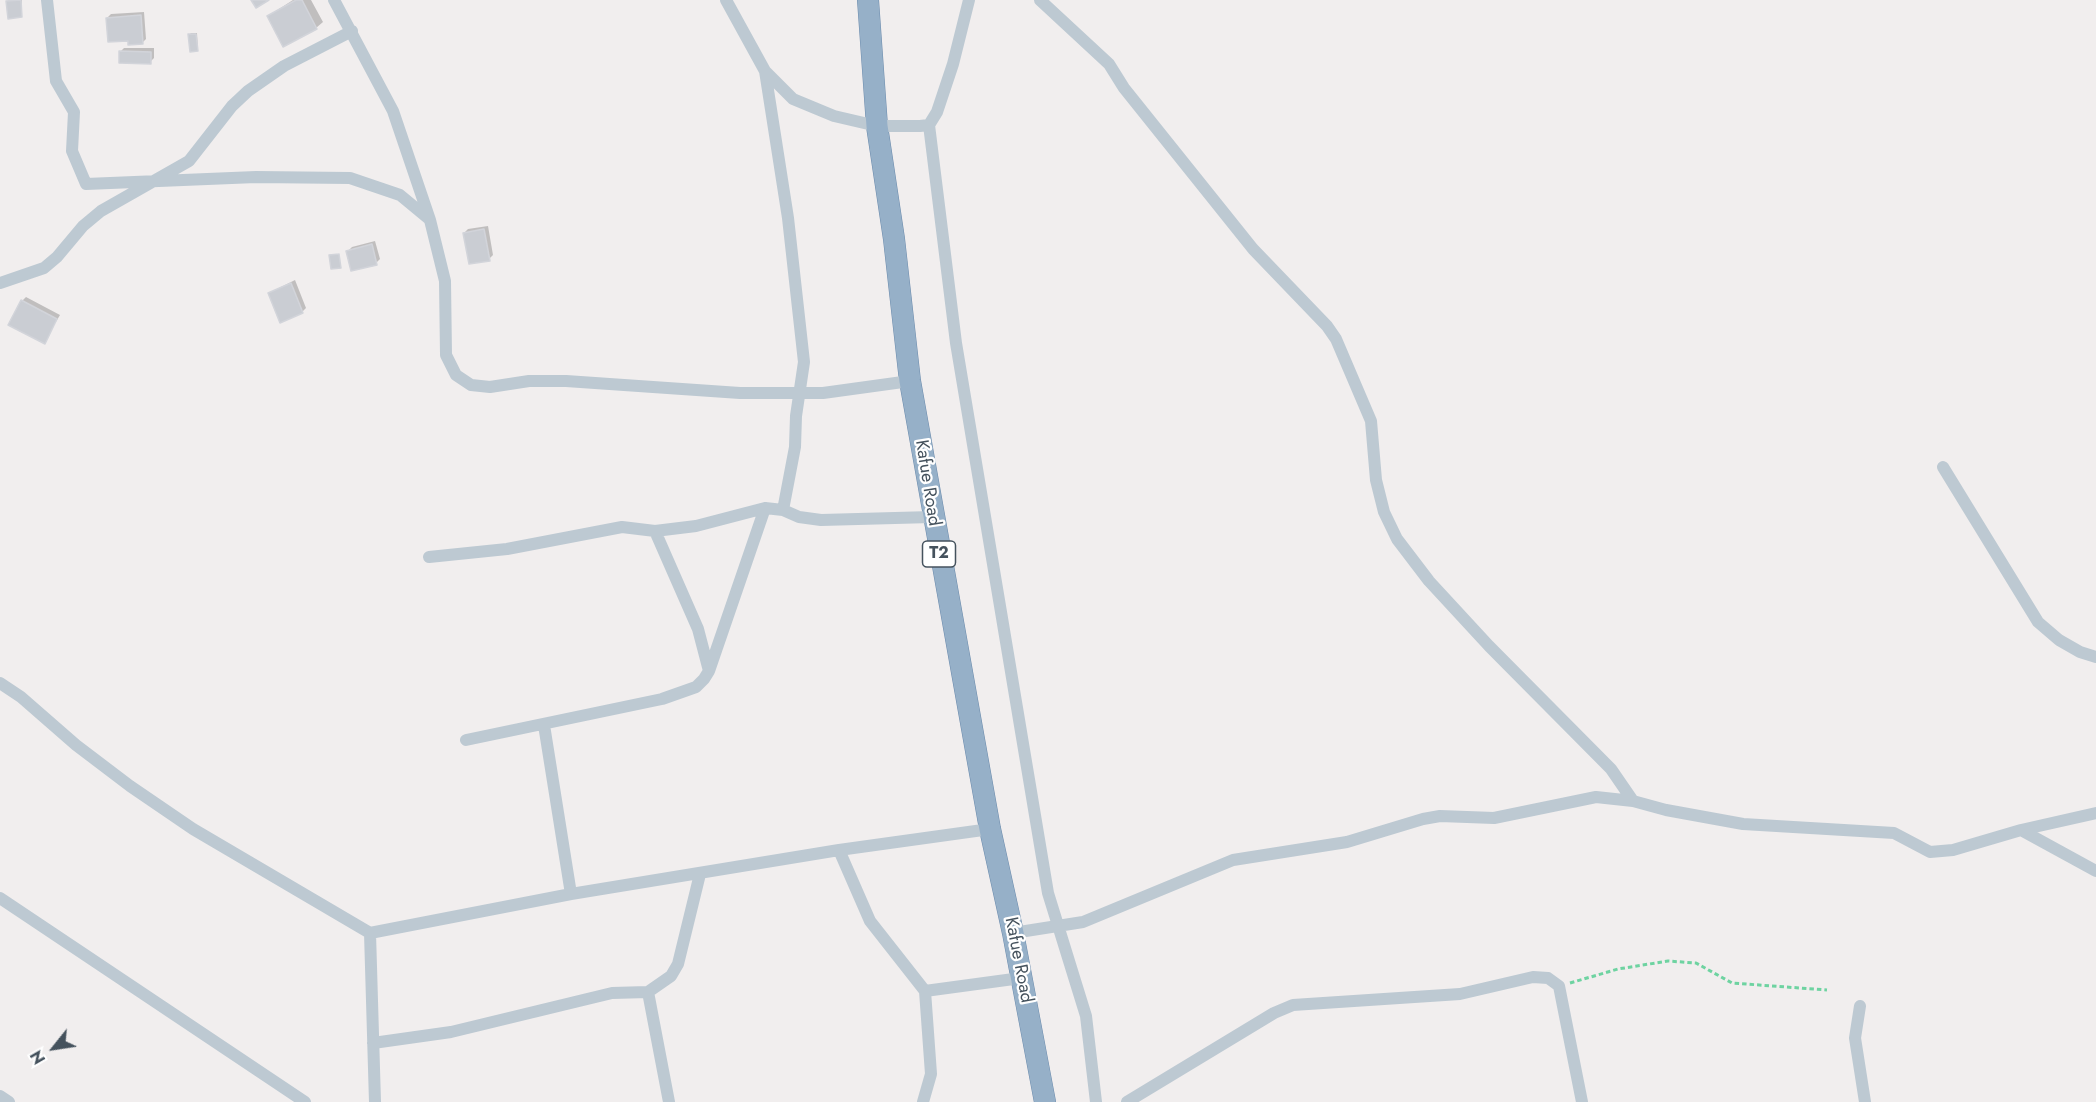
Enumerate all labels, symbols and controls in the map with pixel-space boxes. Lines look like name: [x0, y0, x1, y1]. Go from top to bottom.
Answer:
street label: Kafue Road: [910, 438, 944, 528]
road number: T2: [922, 541, 956, 567]
street label: Kafue Road: [999, 915, 1037, 1005]
north arrow: [24, 1018, 84, 1078]
text: N: [25, 1046, 51, 1069]

